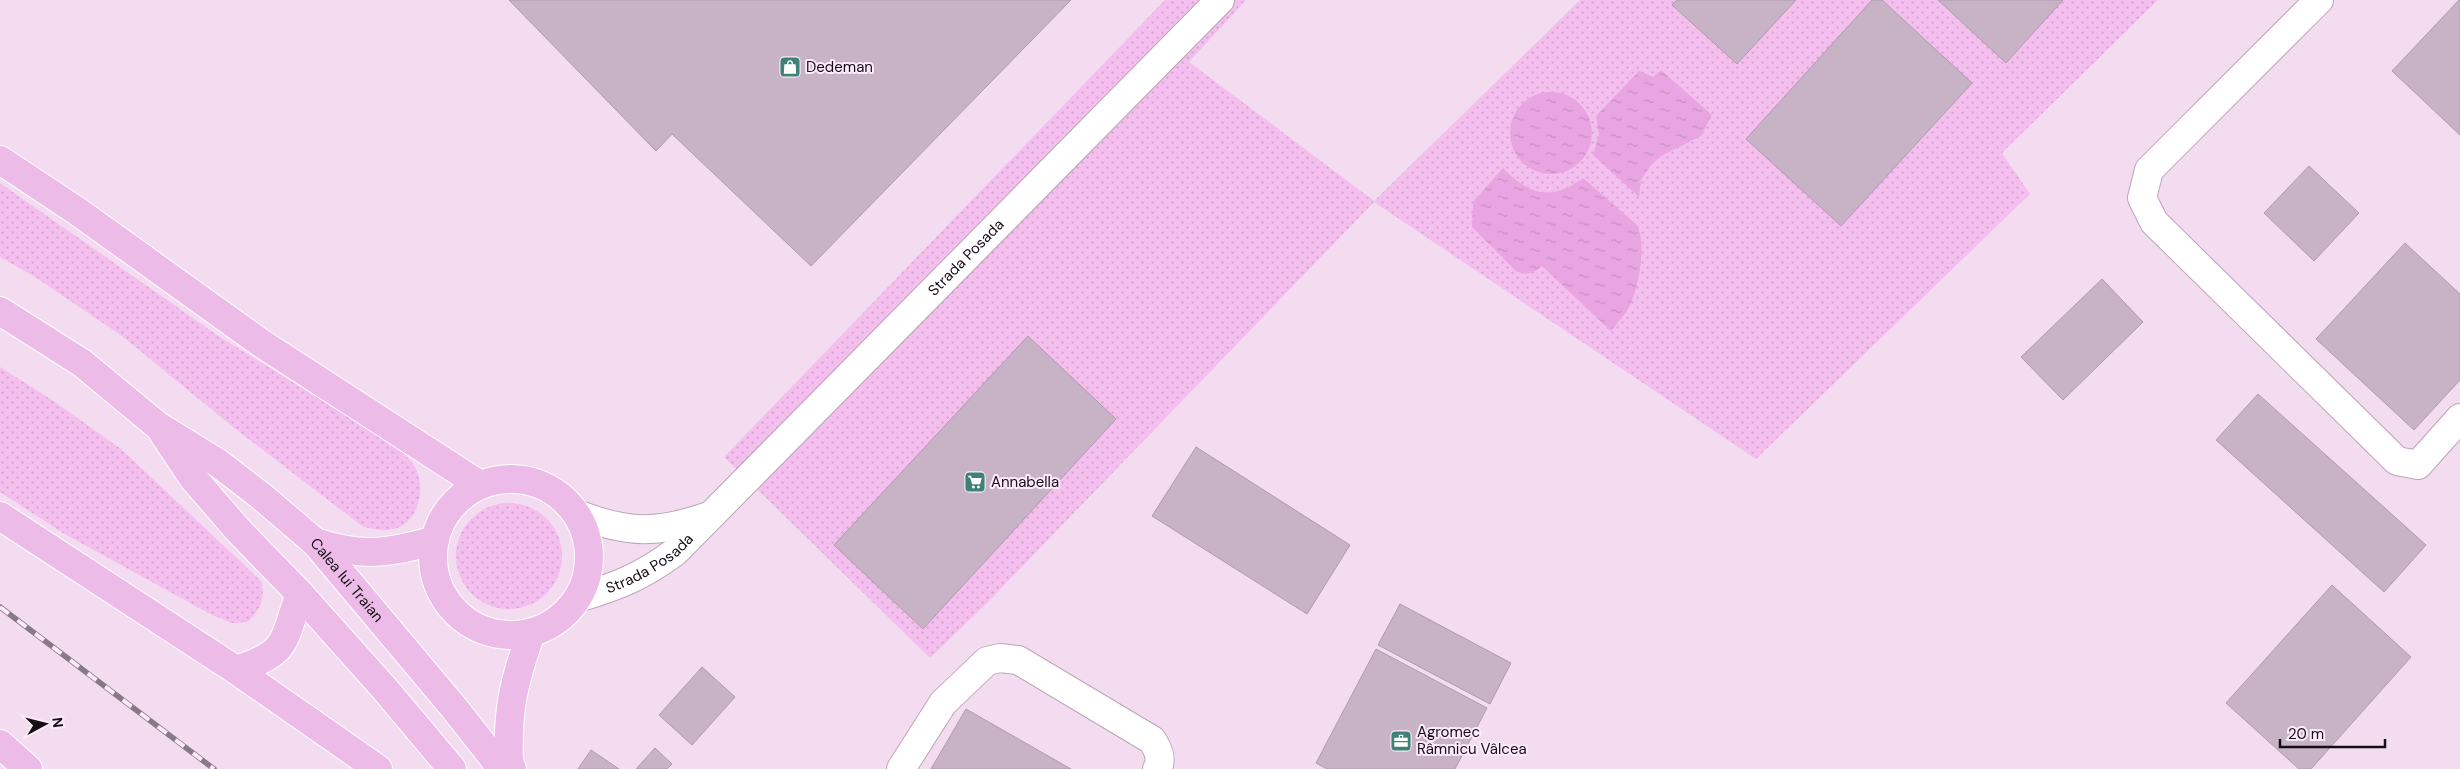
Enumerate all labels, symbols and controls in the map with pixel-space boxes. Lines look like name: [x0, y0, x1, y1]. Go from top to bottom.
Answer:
shop icon: Dedeman: [778, 55, 802, 79]
place label: Dedeman: [806, 57, 873, 77]
street label: Strada Posada: [923, 215, 1008, 300]
supermarket icon: Annabella: [963, 470, 987, 494]
place label: Annabella: [991, 472, 1059, 492]
street label: Strada Posada: [603, 529, 698, 598]
street label: Calea lui Traian: [306, 534, 388, 626]
north arrow: [20, 699, 70, 749]
text: N: [48, 716, 67, 729]
scale bar: [2280, 716, 2385, 748]
place label: Agromec Râmnicu Vâlcea: [1417, 722, 1527, 759]
text: 20 m: [2288, 724, 2324, 744]
office icon: Agromec Râmnicu Vâlcea: [1389, 729, 1413, 753]

